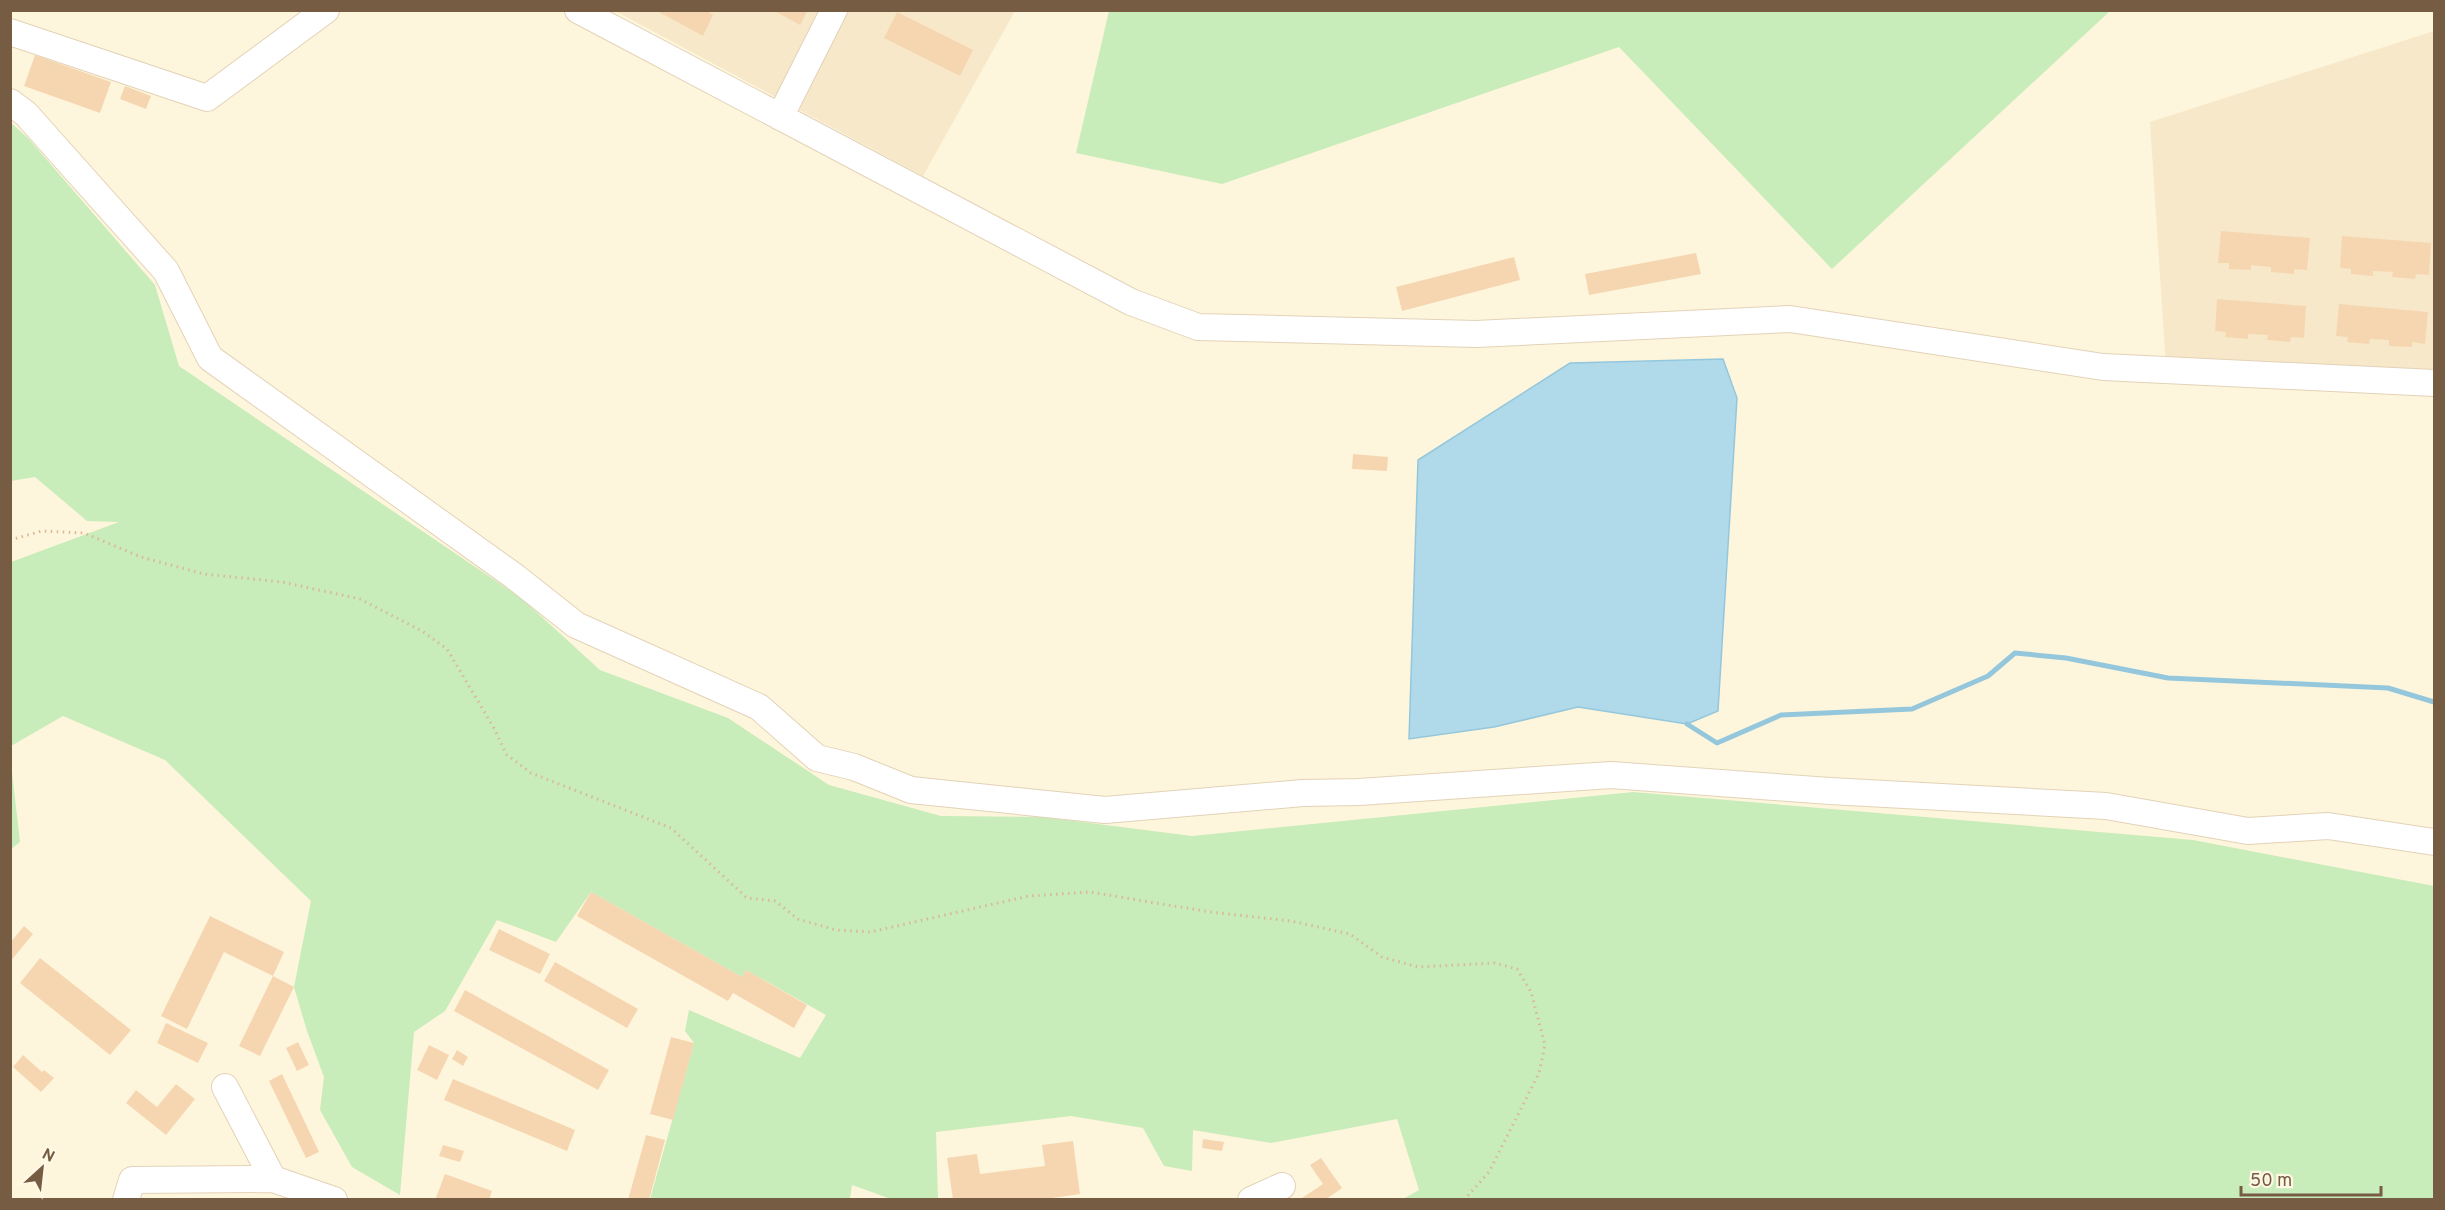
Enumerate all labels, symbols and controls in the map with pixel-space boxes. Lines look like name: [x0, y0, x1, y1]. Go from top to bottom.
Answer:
north arrow: [12, 1138, 72, 1198]
text: N: [38, 1145, 58, 1168]
scale bar: [2241, 1159, 2380, 1197]
text: 50 m: [2250, 1170, 2292, 1193]

